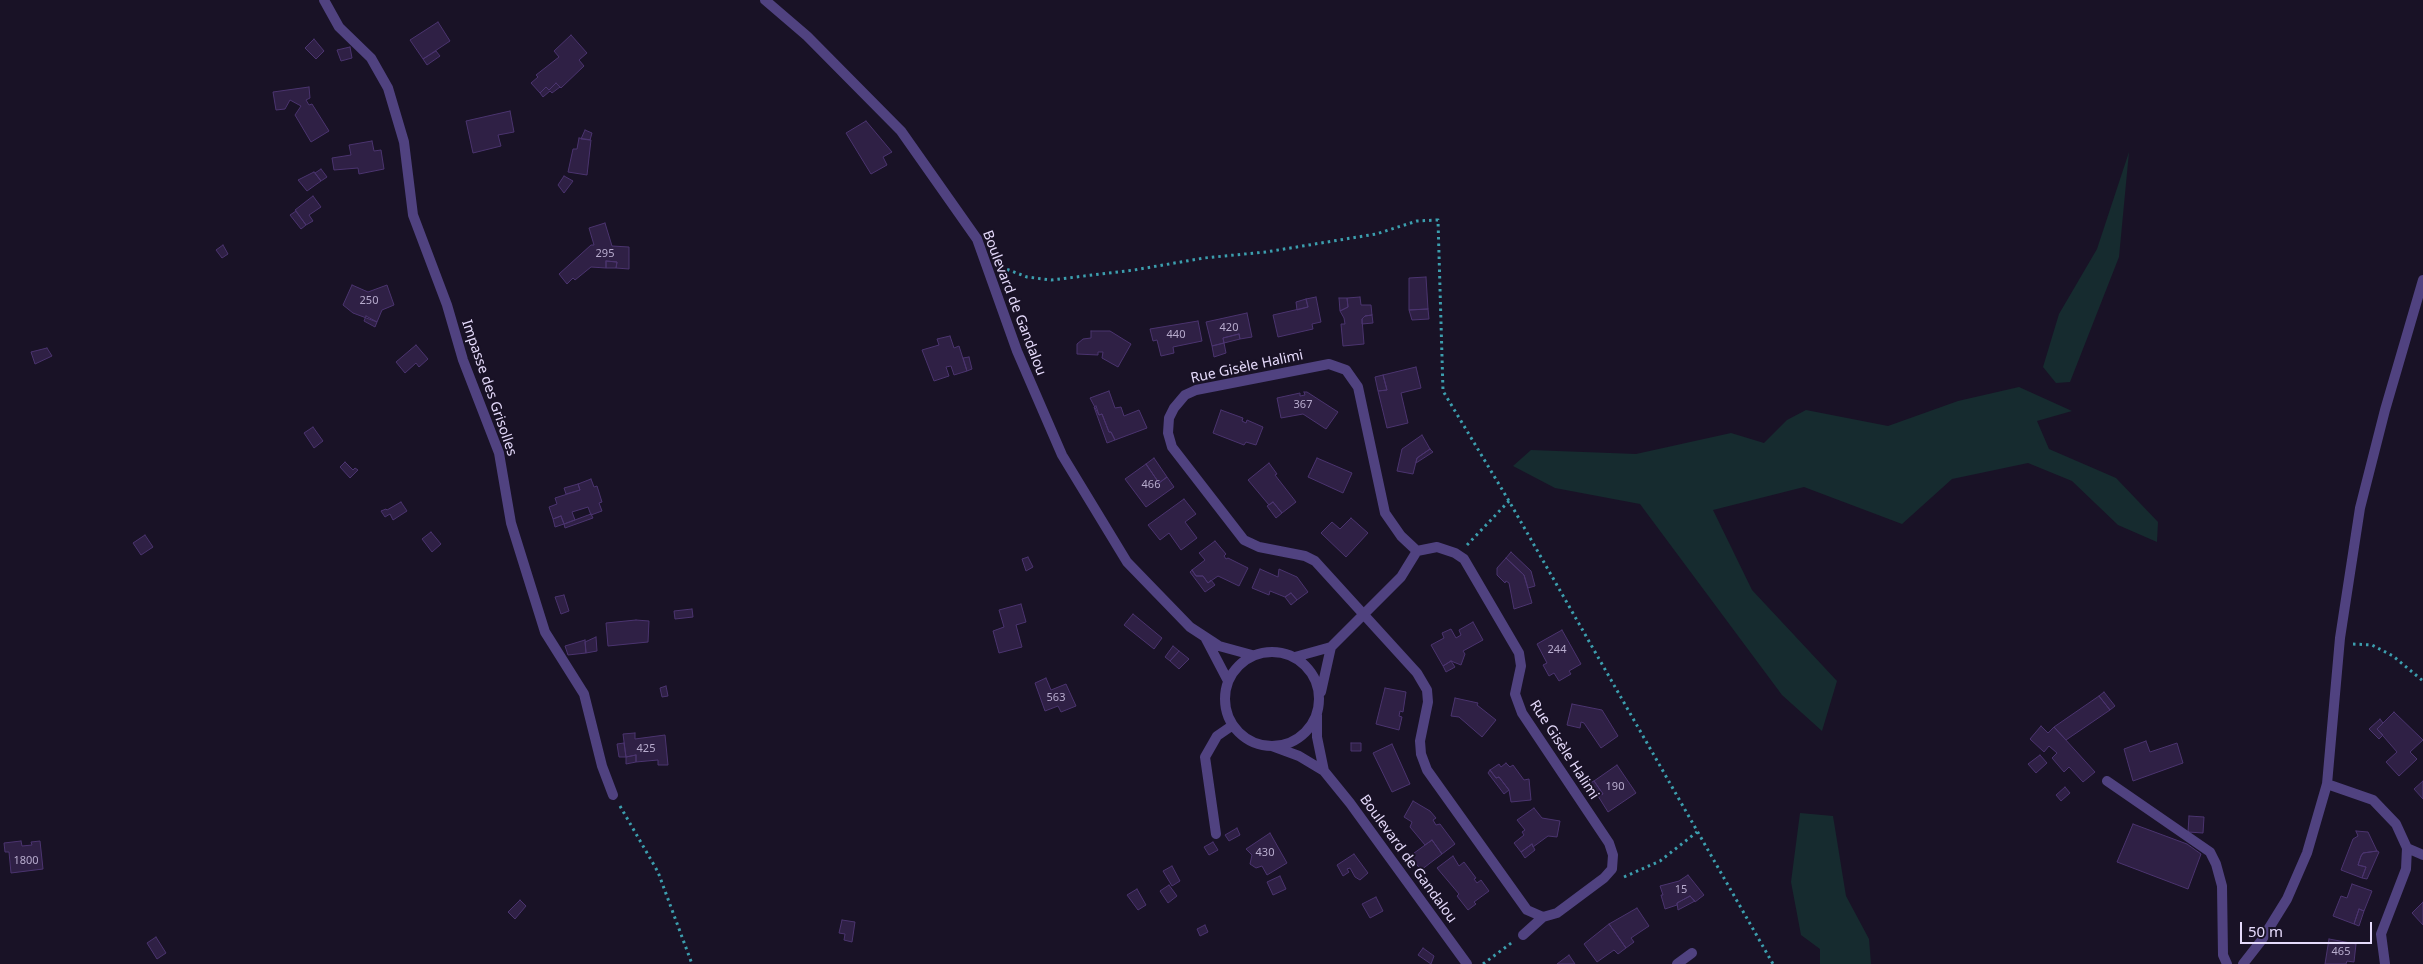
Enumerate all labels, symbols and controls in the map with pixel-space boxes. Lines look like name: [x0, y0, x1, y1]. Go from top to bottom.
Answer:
street label: Boulevard de Gandalou: [979, 228, 1049, 378]
house number: 295: [596, 247, 614, 261]
house number: 250: [360, 294, 378, 308]
street label: Impasse des Grisolles: [458, 318, 520, 458]
house number: 420: [1220, 321, 1238, 335]
house number: 440: [1167, 328, 1185, 342]
street label: Rue Gisèle Halimi: [1189, 347, 1305, 387]
house number: 367: [1294, 398, 1312, 412]
house number: 466: [1142, 478, 1160, 492]
house number: 244: [1548, 643, 1566, 657]
house number: 563: [1047, 691, 1065, 705]
street label: Rue Gisèle Halimi: [1526, 697, 1602, 803]
house number: 425: [637, 742, 655, 756]
house number: 190: [1606, 780, 1624, 794]
street label: Boulevard de Gandalou: [1356, 792, 1460, 926]
house number: 430: [1256, 846, 1274, 860]
house number: 1800: [13, 854, 39, 868]
house number: 15: [1675, 883, 1687, 897]
scale bar: [2243, 912, 2376, 944]
text: 50 m: [2248, 921, 2283, 941]
house number: 465: [2332, 945, 2350, 959]

